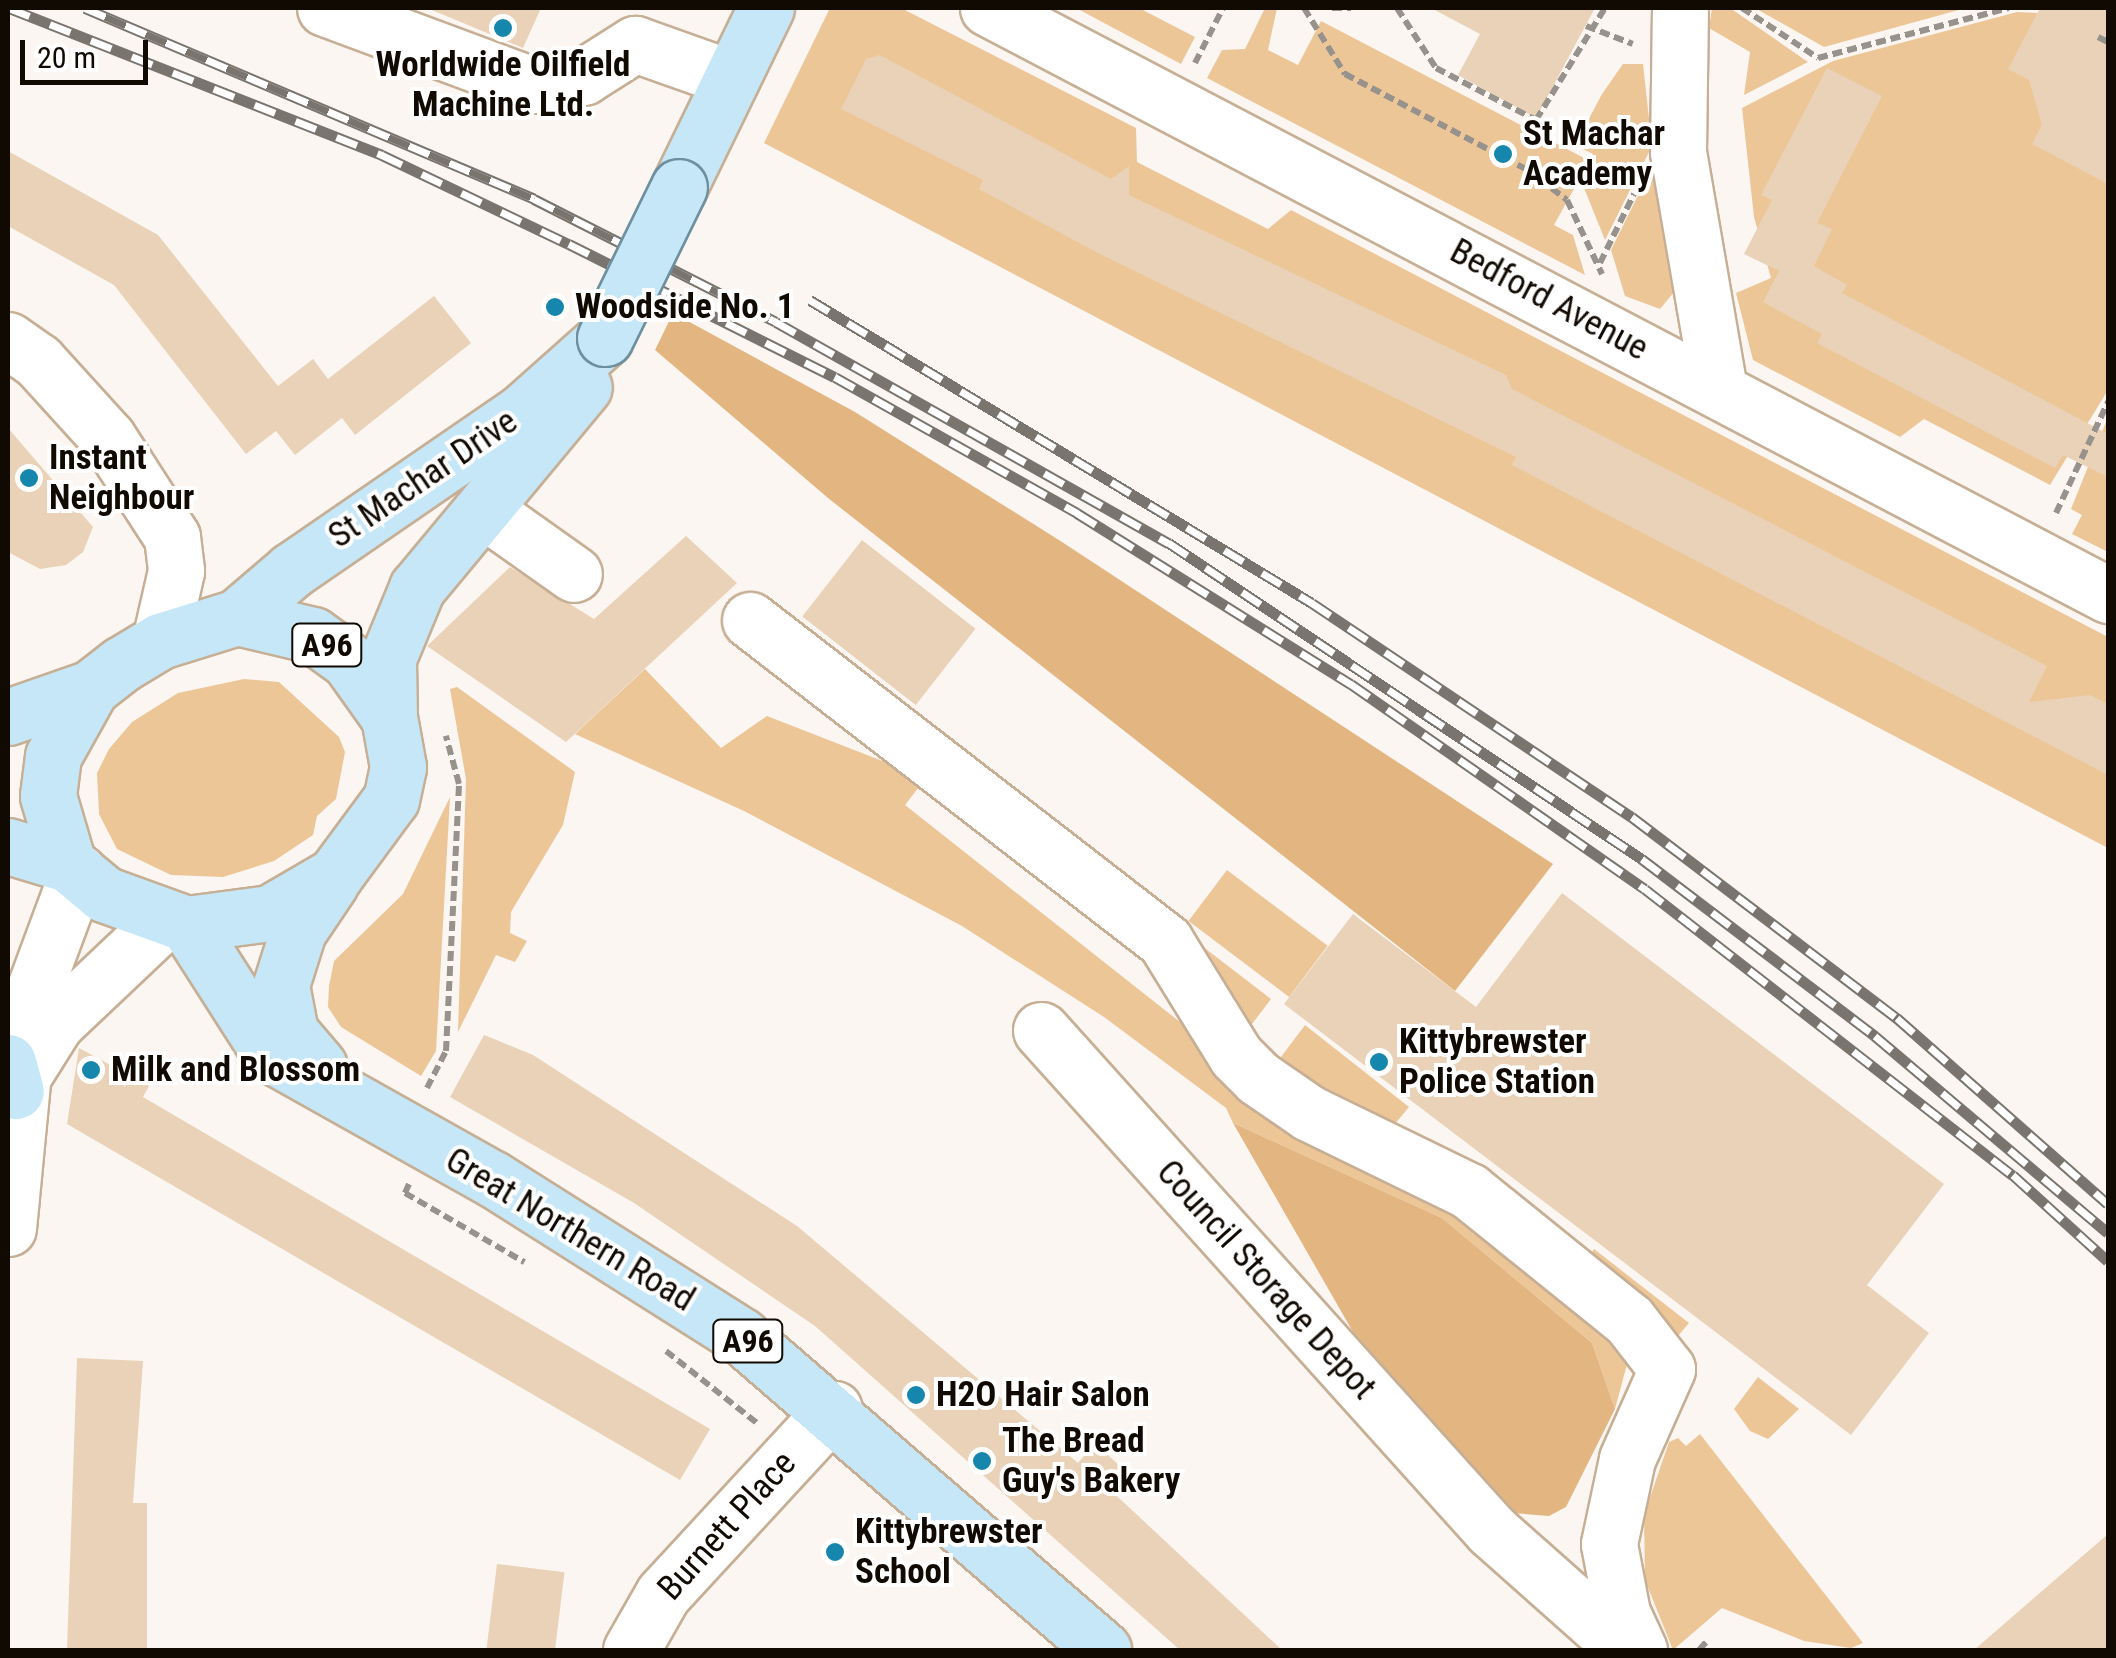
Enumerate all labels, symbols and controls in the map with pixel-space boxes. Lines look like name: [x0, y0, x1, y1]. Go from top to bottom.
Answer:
marker: Worldwide Oilfield Machine Ltd.: [492, 17, 514, 39]
scale bar: [25, 20, 152, 82]
text: 20 m: [37, 40, 96, 75]
place label: Worldwide Oilfield Machine Ltd.: [376, 44, 630, 126]
place label: St Machar Academy: [1523, 113, 1665, 195]
marker: St Machar Academy: [1492, 143, 1514, 165]
street label: Bedford Avenue: [1443, 230, 1655, 370]
place label: Woodside No. 1: [575, 286, 795, 328]
marker: Woodside No. 1: [544, 296, 566, 318]
street label: St Machar Drive: [321, 401, 525, 557]
place label: Instant Neighbour: [49, 437, 194, 519]
marker: Instant Neighbour: [18, 467, 40, 489]
road number: A96: [290, 618, 364, 672]
place label: Kittybrewster Police Station: [1399, 1021, 1595, 1103]
place label: Milk and Blossom: [111, 1049, 360, 1091]
marker: Kittybrewster Police Station: [1368, 1051, 1390, 1073]
marker: Milk and Blossom: [80, 1059, 102, 1081]
street label: Great Northern Road: [438, 1139, 702, 1321]
street label: Council Storage Depot: [1148, 1152, 1384, 1408]
road number: A96: [710, 1314, 786, 1368]
place label: H2O Hair Salon: [936, 1374, 1150, 1416]
marker: H2O Hair Salon: [905, 1384, 927, 1406]
place label: The Bread Guy's Bakery: [1002, 1420, 1180, 1502]
street label: Burnett Place: [649, 1443, 805, 1609]
marker: The Bread Guy's Bakery: [971, 1450, 993, 1472]
place label: Kittybrewster School: [855, 1511, 1043, 1593]
marker: Kittybrewster School: [824, 1541, 846, 1563]

